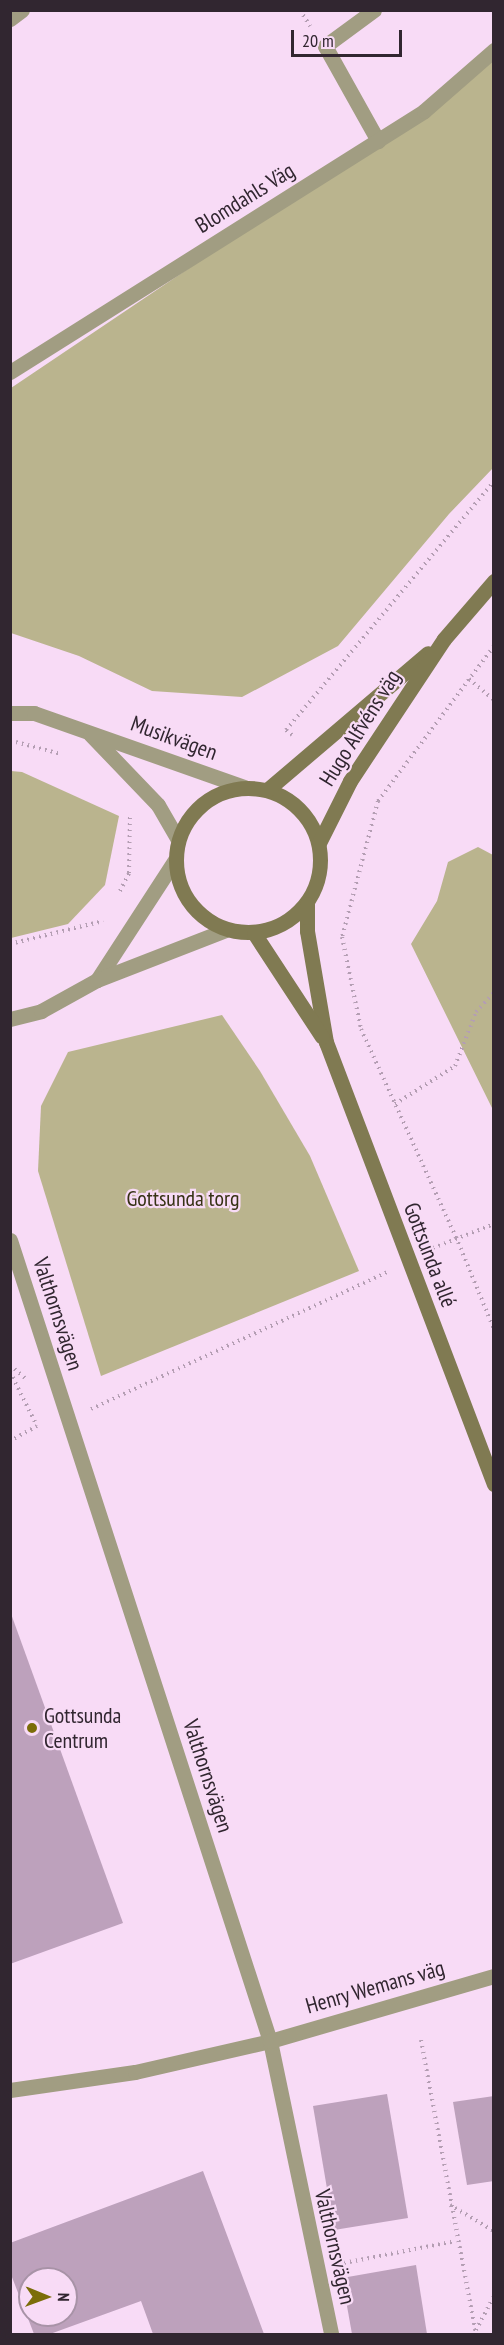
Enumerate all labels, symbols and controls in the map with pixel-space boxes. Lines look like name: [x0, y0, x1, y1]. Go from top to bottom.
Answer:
scale bar: [294, 18, 405, 56]
text: 20 m: [302, 29, 334, 52]
street label: Blomdahls Väg: [190, 157, 300, 239]
street label: Hugo Alfvéns väg: [314, 665, 406, 791]
street label: Musikvägen: [127, 710, 221, 766]
park label: Gottsunda torg: [127, 1186, 239, 1212]
street label: Gottsunda allé: [398, 1199, 462, 1311]
street label: Valthornsvägen: [27, 1254, 89, 1374]
place label: Gottsunda Centrum: [44, 1702, 121, 1754]
street label: Valthornsvägen: [177, 1716, 239, 1836]
marker: Gottsunda Centrum: [25, 1721, 39, 1735]
street label: Henry Wemans väg: [302, 1954, 448, 2020]
street label: Valthornsvägen: [309, 2187, 361, 2307]
north arrow: [18, 2267, 78, 2327]
text: N: [54, 2293, 74, 2302]

